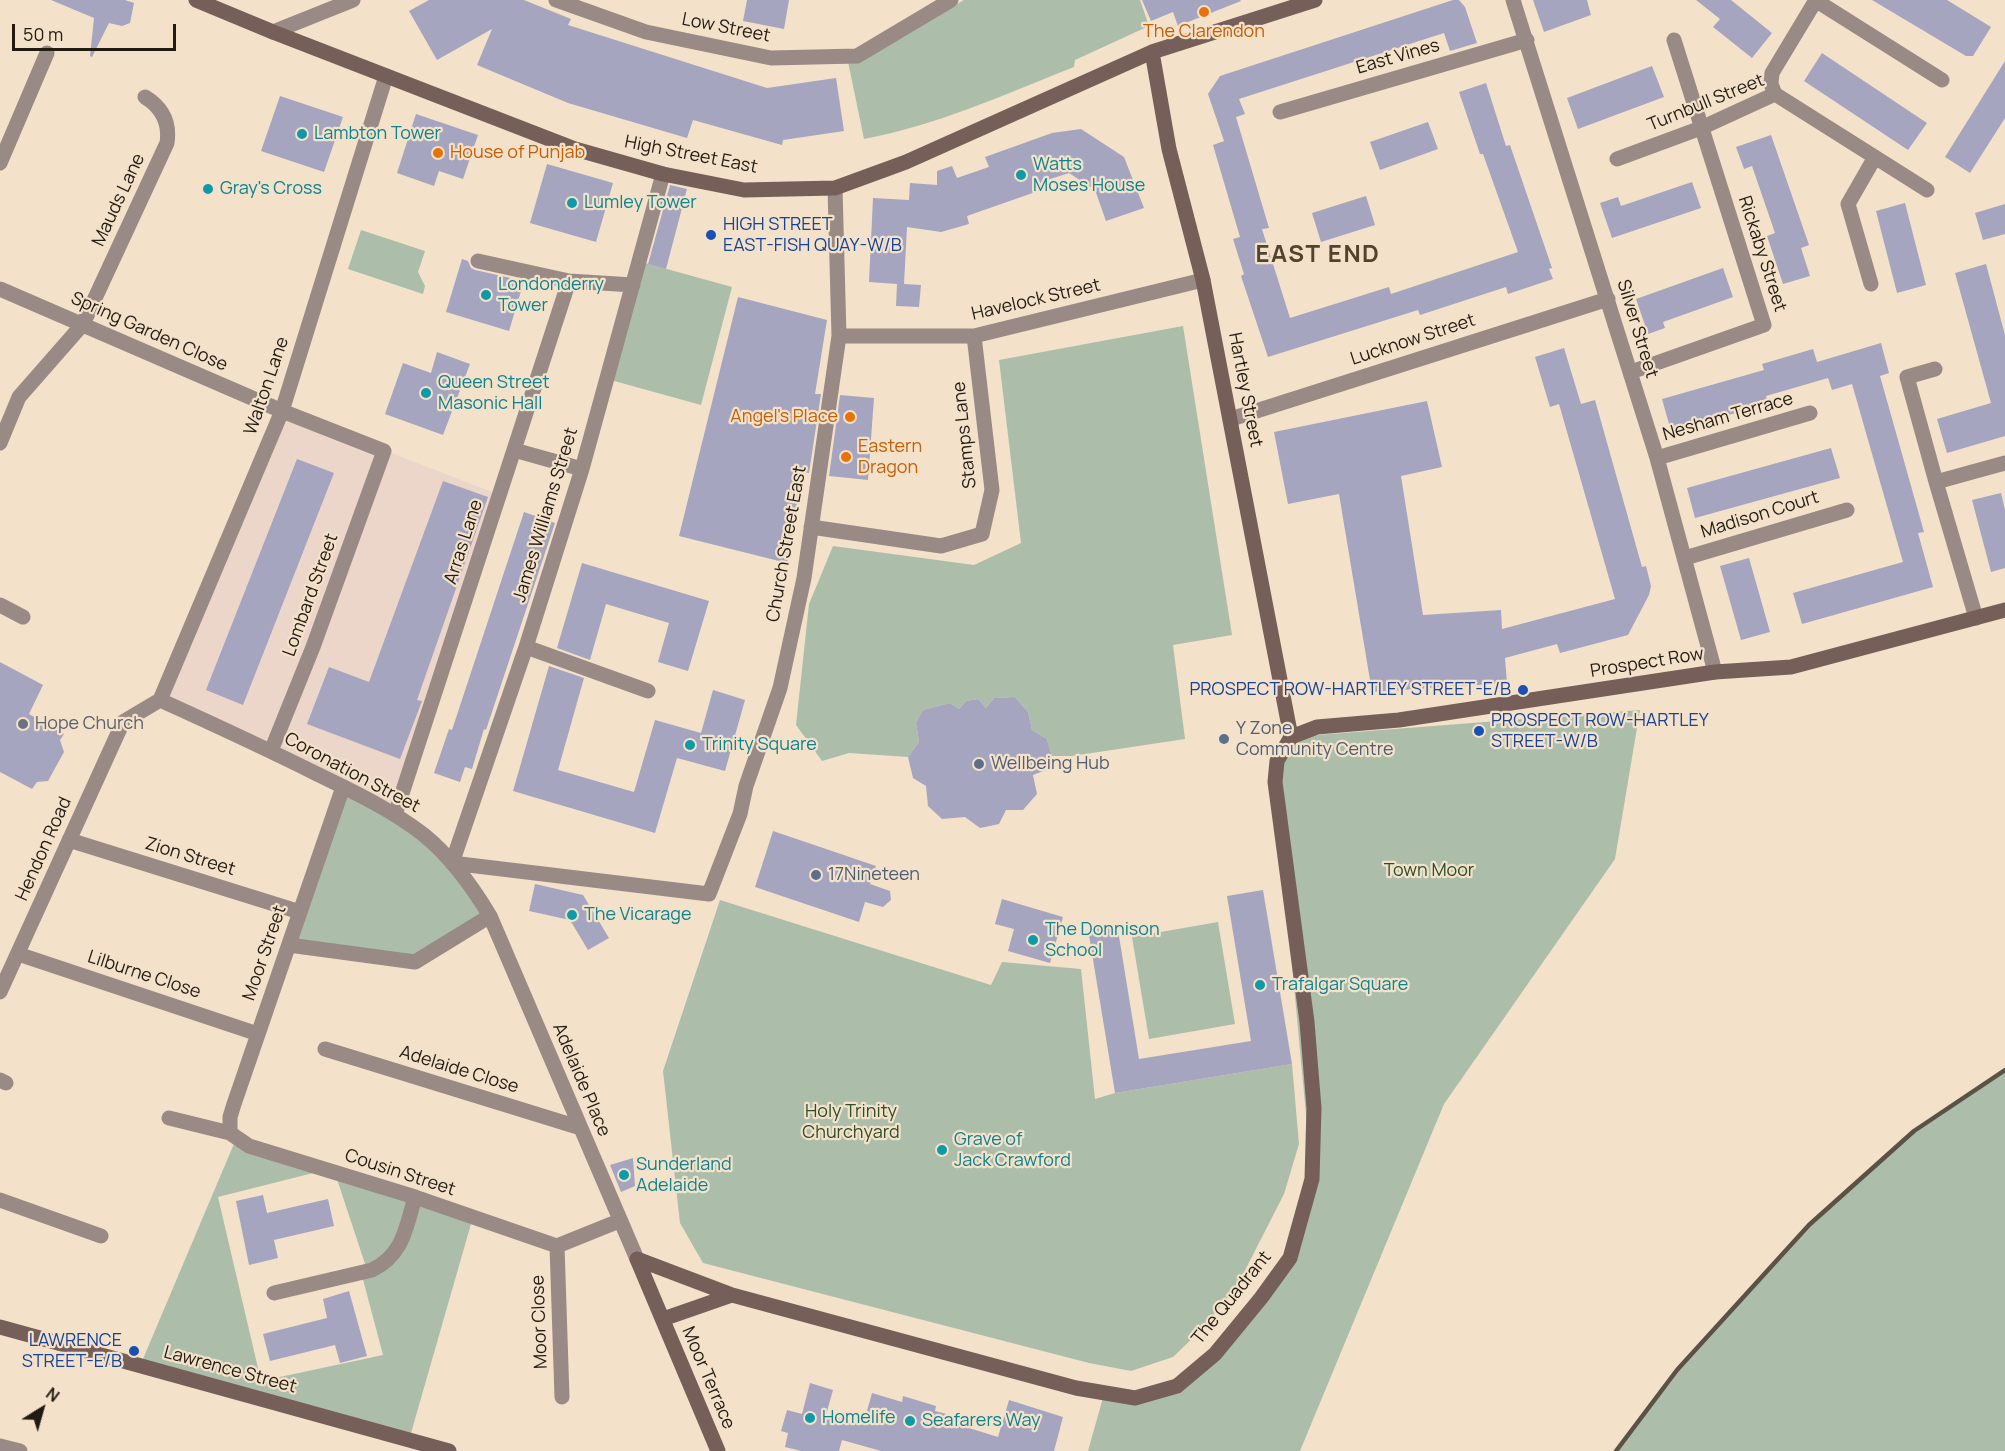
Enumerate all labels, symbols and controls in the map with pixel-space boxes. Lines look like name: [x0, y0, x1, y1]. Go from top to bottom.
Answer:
marker: The Clarendon: [1197, 5, 1211, 19]
street label: Low Street: [680, 9, 772, 47]
scale bar: [15, 12, 178, 50]
place label: The Clarendon: [1143, 21, 1265, 43]
text: 50 m: [23, 22, 63, 46]
street label: East Vines: [1354, 35, 1442, 79]
street label: Turnbull Street: [1645, 70, 1767, 136]
place label: Lambton Tower: [314, 123, 441, 145]
marker: Lambton Tower: [295, 127, 309, 141]
street label: High Street East: [623, 132, 759, 178]
place label: House of Punjab: [450, 142, 585, 164]
marker: House of Punjab: [431, 146, 445, 160]
street label: Mauds Lane: [88, 150, 150, 250]
place label: Watts Moses House: [1033, 154, 1145, 196]
marker: Watts Moses House: [1014, 168, 1028, 182]
place label: Gray's Cross: [220, 178, 322, 200]
marker: Gray's Cross: [201, 182, 215, 196]
place label: Lumley Tower: [584, 192, 697, 214]
street label: Rickaby Street: [1733, 193, 1791, 315]
marker: Lumley Tower: [565, 196, 579, 210]
place label: HIGH STREET EAST-FISH QUAY-W/B: [723, 214, 902, 256]
marker: HIGH STREET EAST-FISH QUAY-W/B: [704, 228, 718, 242]
district label: EAST END: [1256, 241, 1380, 269]
place label: Londonderry Tower: [498, 274, 604, 316]
street label: Havelock Street: [970, 275, 1102, 325]
street label: Silver Street: [1612, 277, 1662, 381]
street label: Spring Garden Close: [67, 288, 231, 376]
marker: Londonderry Tower: [479, 288, 493, 302]
street label: Lucknow Street: [1348, 310, 1478, 370]
street label: Hartley Street: [1223, 331, 1267, 449]
street label: Walton Lane: [240, 334, 294, 438]
place label: Queen Street Masonic Hall: [438, 372, 550, 415]
street label: Stamps Lane: [949, 380, 981, 490]
marker: Queen Street Masonic Hall: [419, 386, 433, 400]
street label: Nesham Terrace: [1660, 388, 1796, 446]
place label: Angel's Place: [730, 406, 838, 428]
marker: Angel's Place: [843, 410, 857, 424]
street label: James Williams Street: [509, 425, 583, 605]
place label: Eastern Dragon: [858, 436, 922, 478]
marker: Eastern Dragon: [839, 450, 853, 464]
street label: Church Street East: [763, 464, 811, 624]
street label: Madison Court: [1698, 487, 1822, 543]
street label: Arras Lane: [440, 497, 488, 587]
street label: Lombard Street: [279, 531, 343, 659]
street label: Prospect Row: [1589, 643, 1705, 683]
place label: PROSPECT ROW-HARTLEY STREET-E/B: [1189, 679, 1511, 701]
marker: PROSPECT ROW-HARTLEY STREET-E/B: [1516, 683, 1530, 697]
place label: PROSPECT ROW-HARTLEY STREET-W/B: [1491, 710, 1709, 752]
place label: Hope Church: [35, 713, 144, 735]
marker: Hope Church: [16, 717, 30, 731]
place label: Y Zone Community Centre: [1236, 718, 1394, 760]
marker: PROSPECT ROW-HARTLEY STREET-W/B: [1472, 724, 1486, 738]
street label: Coronation Street: [281, 728, 423, 818]
marker: Y Zone Community Centre: [1217, 732, 1231, 746]
place label: Trinity Square: [702, 734, 817, 756]
marker: Trinity Square: [683, 738, 697, 752]
place label: Wellbeing Hub: [991, 753, 1110, 775]
marker: Wellbeing Hub: [972, 757, 986, 771]
street label: Hendon Road: [11, 794, 77, 904]
street label: Zion Street: [142, 833, 238, 881]
park label: Town Moor: [1384, 860, 1474, 882]
place label: 17Nineteen: [828, 864, 920, 886]
marker: 17Nineteen: [809, 868, 823, 882]
street label: Moor Street: [239, 903, 291, 1003]
place label: The Vicarage: [584, 904, 691, 926]
marker: The Vicarage: [565, 908, 579, 922]
place label: The Donnison School: [1045, 919, 1160, 962]
marker: The Donnison School: [1026, 933, 1040, 947]
street label: Lilburne Close: [85, 947, 203, 1003]
place label: Trafalgar Square: [1272, 974, 1408, 996]
marker: Trafalgar Square: [1253, 978, 1267, 992]
street label: Adelaide Place: [547, 1020, 615, 1140]
street label: Adelaide Close: [397, 1042, 521, 1098]
park label: Holy Trinity Churchyard: [802, 1101, 900, 1144]
place label: Grave of Jack Crawford: [954, 1129, 1071, 1172]
marker: Grave of Jack Crawford: [935, 1143, 949, 1157]
street label: Cousin Street: [342, 1145, 458, 1201]
place label: Sunderland Adelaide: [636, 1154, 732, 1196]
marker: Sunderland Adelaide: [617, 1168, 631, 1182]
street label: The Quadrant: [1188, 1247, 1276, 1349]
street label: Moor Close: [528, 1275, 552, 1369]
street label: Moor Terrace: [677, 1324, 739, 1432]
place label: LAWRENCE STREET-E/B: [22, 1330, 122, 1372]
street label: Lawrence Street: [161, 1342, 299, 1398]
marker: LAWRENCE STREET-E/B: [127, 1344, 141, 1358]
north arrow: [12, 1379, 72, 1439]
text: N: [42, 1382, 64, 1407]
place label: Homelife: [822, 1407, 896, 1429]
place label: Seafarers Way: [922, 1410, 1041, 1432]
marker: Homelife: [803, 1411, 817, 1425]
marker: Seafarers Way: [903, 1414, 917, 1428]

